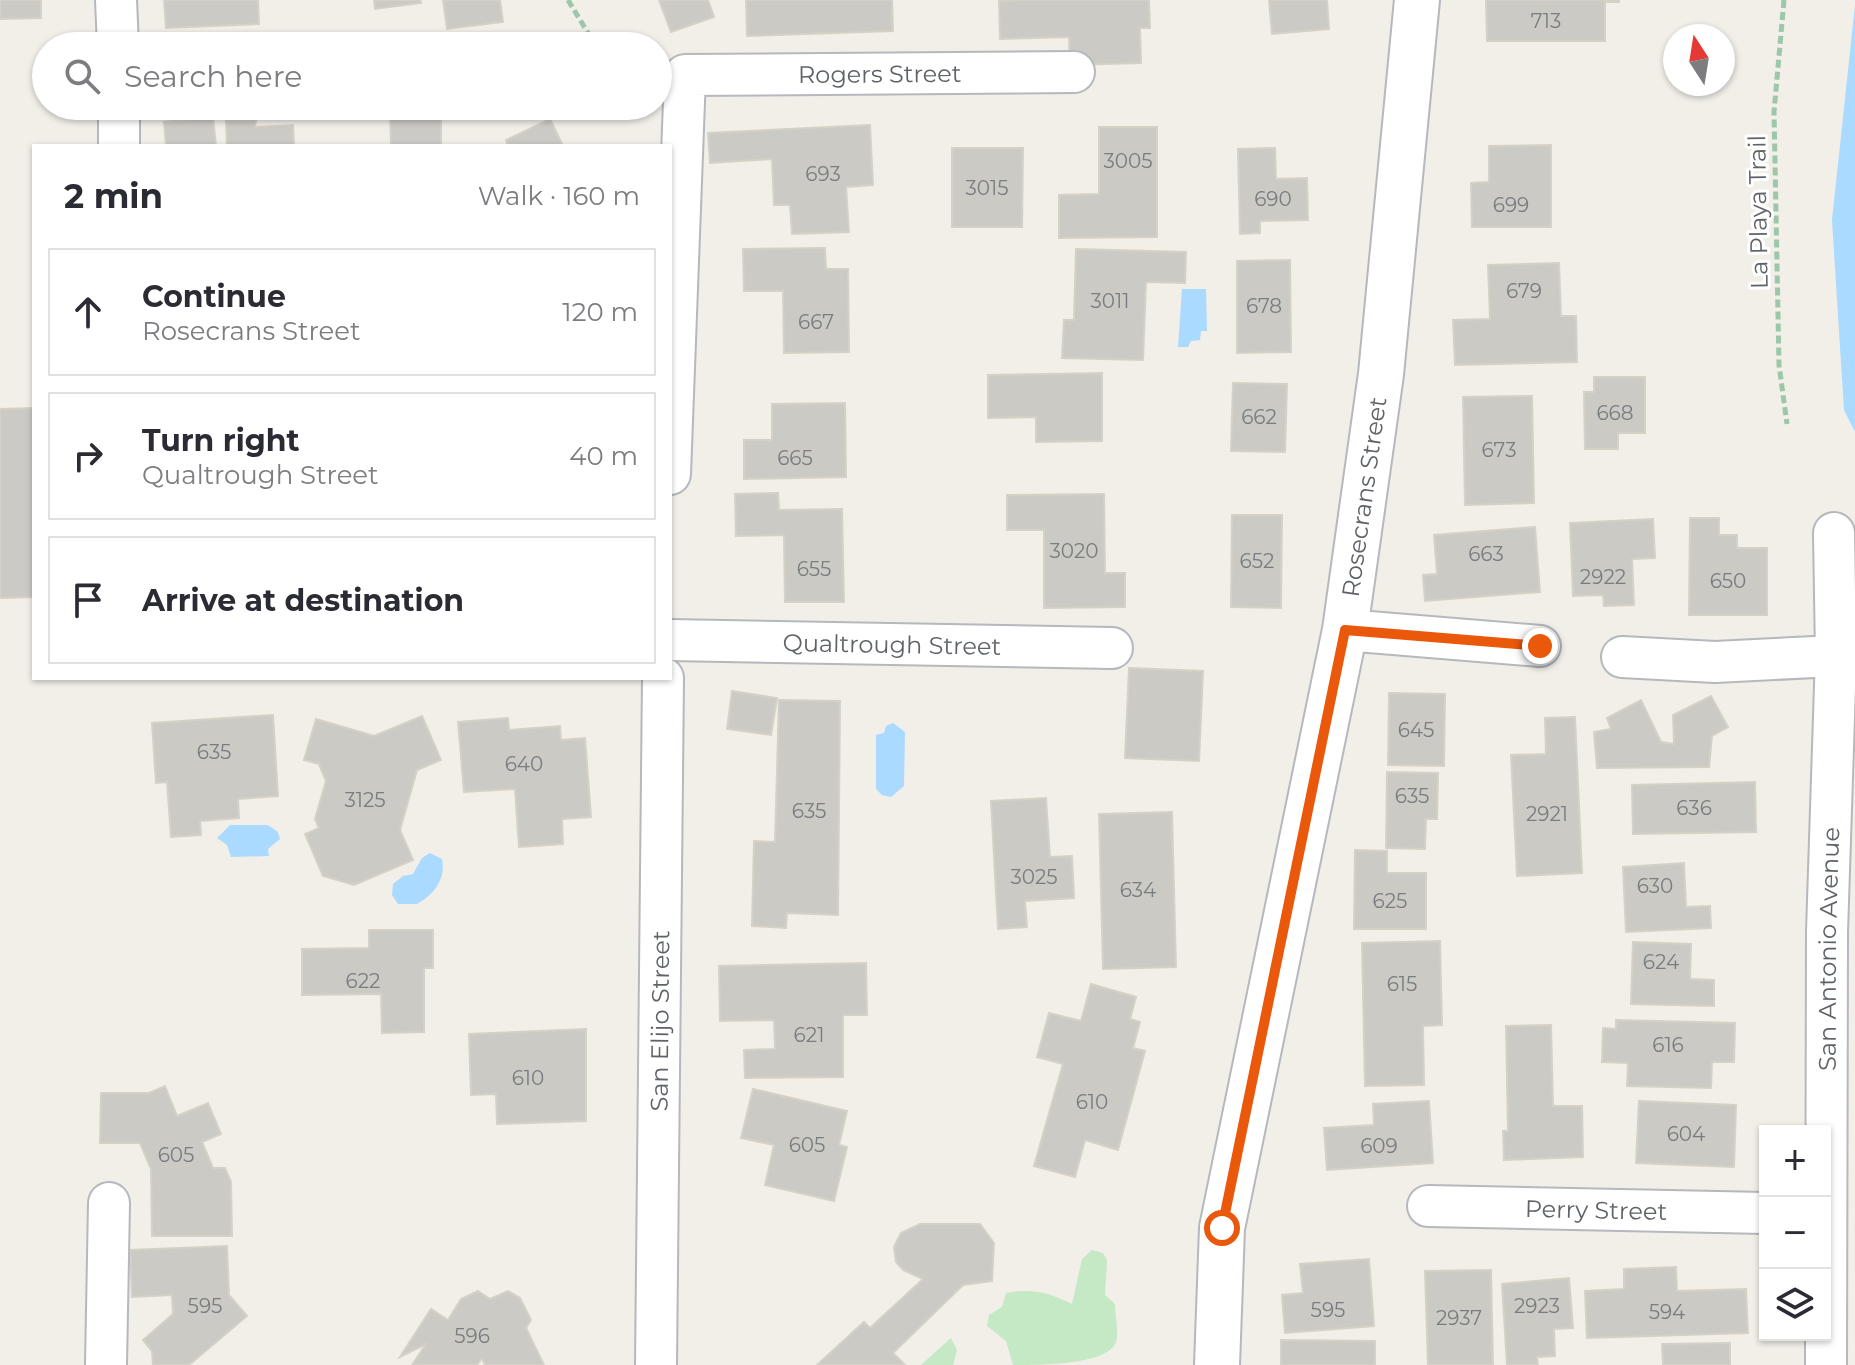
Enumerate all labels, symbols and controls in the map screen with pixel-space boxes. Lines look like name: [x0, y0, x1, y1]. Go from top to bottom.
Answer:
house number: 713: [1531, 9, 1561, 33]
north arrow: [1663, 24, 1735, 96]
search box: [32, 32, 672, 120]
icon: search: [60, 54, 104, 98]
text: Search here: [124, 58, 302, 95]
street label: Rogers Street: [798, 58, 962, 89]
street label: La Playa Trail: [1742, 135, 1774, 289]
house number: 3005: [1103, 149, 1153, 173]
house number: 693: [805, 162, 841, 186]
text: 2 min: [64, 175, 163, 217]
house number: 3015: [965, 176, 1009, 200]
text: Walk · 160 m: [478, 180, 640, 212]
house number: 690: [1254, 187, 1292, 211]
house number: 699: [1493, 193, 1529, 217]
text: Continue: [142, 278, 286, 315]
house number: 679: [1506, 279, 1542, 303]
house number: 3011: [1091, 289, 1129, 313]
icon: ahead: [66, 290, 110, 334]
house number: 678: [1246, 294, 1282, 318]
text: 120 m: [562, 296, 638, 328]
house number: 667: [798, 310, 834, 334]
text: Rosecrans Street: [142, 315, 361, 347]
street label: Rosecrans Street: [1335, 395, 1392, 599]
house number: 668: [1596, 401, 1634, 425]
house number: 662: [1241, 405, 1277, 429]
text: Turn right: [142, 422, 299, 459]
icon: right: [66, 434, 110, 478]
house number: 673: [1482, 438, 1516, 462]
text: 40 m: [569, 440, 638, 472]
house number: 665: [777, 446, 813, 470]
text: Qualtrough Street: [142, 459, 379, 491]
house number: 3020: [1049, 539, 1099, 563]
house number: 663: [1468, 542, 1504, 566]
house number: 652: [1240, 549, 1274, 573]
house number: 655: [797, 557, 831, 581]
house number: 2922: [1580, 565, 1626, 589]
house number: 650: [1710, 569, 1746, 593]
icon: arrive: [66, 578, 110, 622]
text: Arrive at destination: [142, 582, 464, 619]
street label: Qualtrough Street: [782, 628, 1002, 660]
route end: [1522, 628, 1558, 664]
house number: 645: [1398, 718, 1434, 742]
house number: 635: [197, 740, 231, 764]
house number: 640: [505, 752, 543, 776]
house number: 635: [1395, 784, 1429, 808]
house number: 3125: [344, 788, 386, 812]
house number: 636: [1676, 796, 1712, 820]
house number: 635: [792, 799, 826, 823]
house number: 2921: [1526, 802, 1568, 826]
street label: San Antonio Avenue: [1812, 827, 1845, 1071]
house number: 3025: [1010, 865, 1058, 889]
house number: 630: [1637, 874, 1673, 898]
house number: 634: [1120, 878, 1156, 902]
house number: 625: [1373, 889, 1407, 913]
street label: San Elijo Street: [644, 930, 675, 1112]
house number: 624: [1643, 950, 1679, 974]
house number: 622: [346, 969, 380, 993]
house number: 615: [1387, 972, 1417, 996]
house number: 621: [794, 1023, 824, 1047]
house number: 616: [1652, 1033, 1684, 1057]
house number: 610: [512, 1066, 544, 1090]
house number: 610: [1076, 1090, 1108, 1114]
house number: 604: [1667, 1122, 1705, 1146]
map controls: [1759, 1125, 1831, 1341]
button: +: [1759, 1125, 1831, 1197]
house number: 605: [789, 1133, 825, 1157]
house number: 609: [1360, 1134, 1398, 1158]
house number: 605: [158, 1143, 194, 1167]
street label: Perry Street: [1525, 1194, 1668, 1225]
button: −: [1759, 1197, 1831, 1269]
route start: [1204, 1210, 1240, 1246]
button: layers: [1759, 1269, 1831, 1341]
house number: 595: [188, 1294, 222, 1318]
house number: 2923: [1514, 1294, 1560, 1318]
house number: 595: [1311, 1298, 1345, 1322]
house number: 594: [1649, 1300, 1685, 1324]
house number: 2937: [1436, 1306, 1482, 1330]
house number: 596: [454, 1324, 490, 1348]

